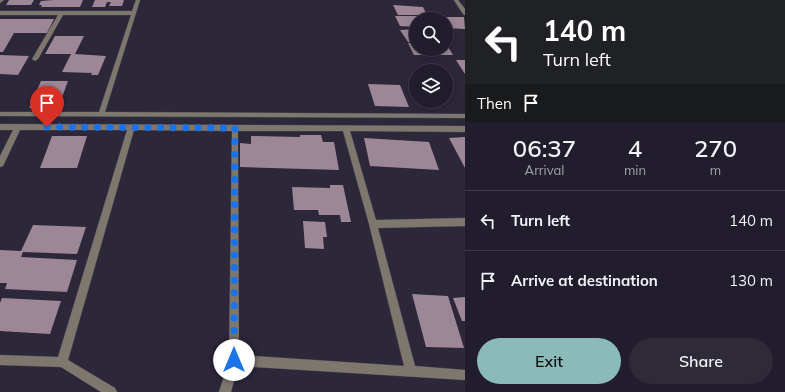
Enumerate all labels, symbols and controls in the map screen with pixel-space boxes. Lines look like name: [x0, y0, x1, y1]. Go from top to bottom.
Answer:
map controls: [409, 12, 453, 108]
button: search: [409, 12, 453, 56]
text: 140 m: [543, 13, 626, 48]
icon: left: [477, 16, 529, 68]
text: Turn left: [543, 48, 611, 71]
button: layers: [409, 64, 453, 108]
pin: [30, 86, 64, 127]
icon: arrive: [36, 92, 58, 114]
icon: arrive: [520, 92, 542, 114]
text: Then: [477, 94, 512, 113]
text: 06:37: [513, 133, 576, 163]
text: 4: [628, 133, 642, 163]
text: 270: [694, 133, 737, 163]
text: Arrival: [525, 162, 564, 178]
text: min: [624, 162, 646, 178]
text: m: [710, 162, 721, 178]
icon: left: [477, 210, 499, 232]
text: Turn left: [511, 211, 570, 230]
text: 140 m: [729, 211, 773, 230]
icon: arrive: [477, 270, 499, 292]
text: Arrive at destination: [511, 271, 658, 290]
text: 130 m: [729, 271, 773, 290]
button: Exit: [477, 338, 621, 384]
button: Share: [629, 338, 773, 384]
position arrow: [213, 339, 255, 381]

